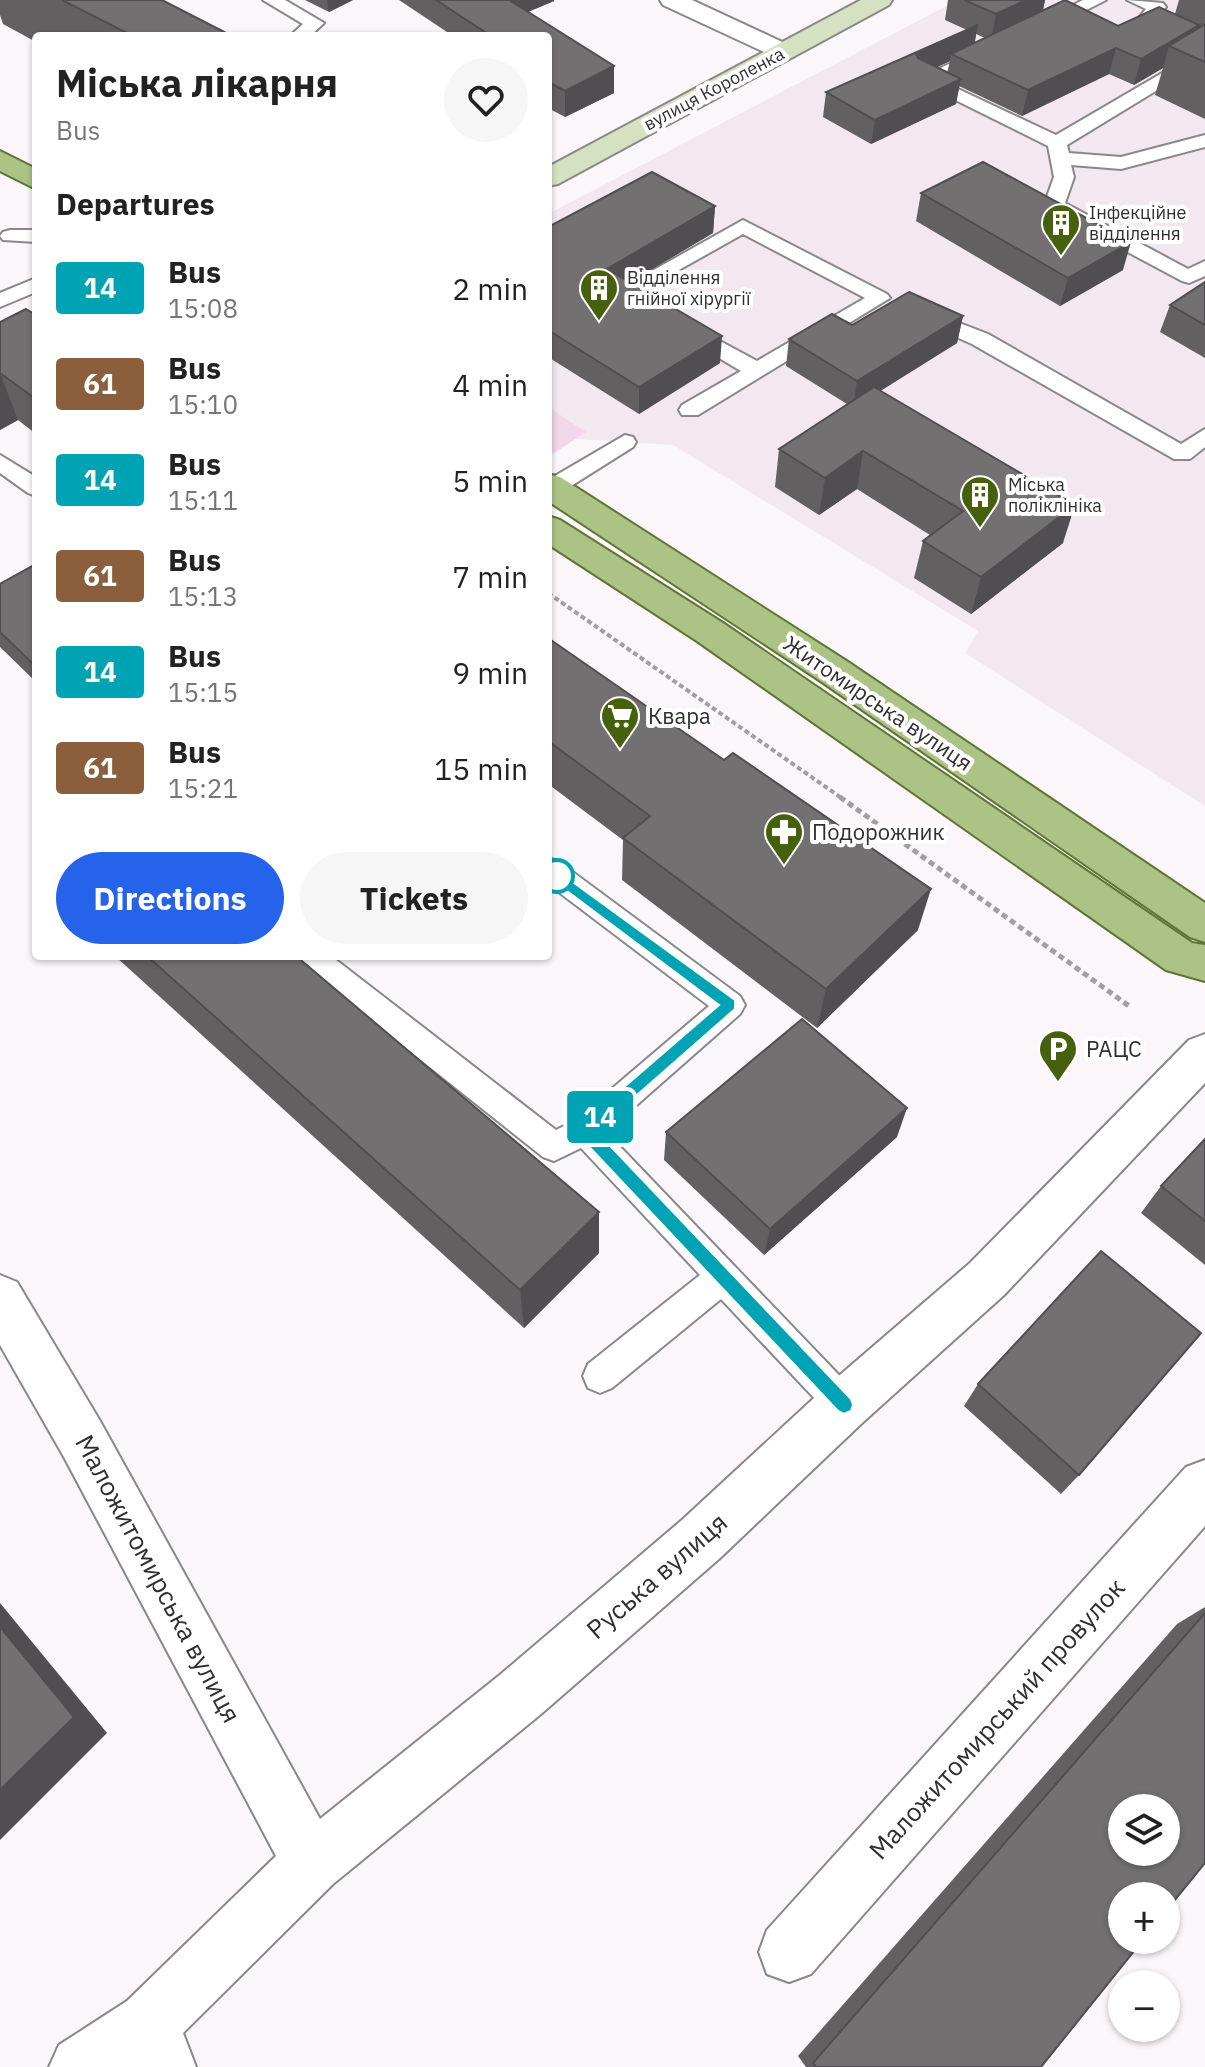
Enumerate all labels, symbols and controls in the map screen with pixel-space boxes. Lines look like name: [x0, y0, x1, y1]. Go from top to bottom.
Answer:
street label: вулиця Короленка: [639, 42, 788, 135]
text: Міська лікарня: [56, 58, 338, 107]
button: heart: [444, 58, 528, 142]
text: Bus: [56, 113, 100, 147]
text: Departures: [56, 184, 215, 223]
place label: Інфекційне відділення: [1089, 201, 1187, 245]
building icon: Інфекційне відділення: [1040, 202, 1082, 257]
text: Bus: [168, 252, 221, 291]
place label: Відділення гнійної хірургії: [627, 266, 751, 310]
building icon: Відділення гнійної хірургії: [578, 267, 620, 322]
text: 14: [83, 269, 117, 306]
text: 2 min: [452, 269, 528, 308]
text: 15:08: [168, 291, 238, 325]
text: Bus: [168, 348, 221, 387]
text: 61: [83, 365, 117, 402]
text: 4 min: [452, 365, 528, 404]
text: 15:10: [168, 387, 238, 421]
text: Bus: [168, 444, 221, 483]
text: 14: [83, 461, 117, 498]
text: 5 min: [452, 461, 528, 500]
place label: Міська поліклініка: [1008, 473, 1102, 517]
building icon: Міська поліклініка: [959, 474, 1001, 529]
text: 15:11: [168, 483, 238, 517]
text: Bus: [168, 540, 221, 579]
text: 61: [83, 557, 117, 594]
text: 7 min: [452, 557, 528, 596]
text: 15:13: [168, 579, 238, 613]
street label: Житомирська вулиця: [778, 628, 978, 777]
text: Bus: [168, 636, 221, 675]
text: 14: [83, 653, 117, 690]
text: 9 min: [452, 653, 528, 692]
text: 15:15: [168, 675, 238, 709]
supermarket icon: Квара: [599, 695, 641, 750]
place label: Квара: [648, 701, 711, 730]
text: Bus: [168, 732, 221, 771]
text: 61: [83, 749, 117, 786]
text: 15 min: [434, 749, 528, 788]
text: 15:21: [168, 771, 238, 805]
pharmacy icon: Подорожник: [763, 811, 805, 866]
place label: Подорожник: [812, 817, 945, 846]
button: Directions: [56, 852, 284, 944]
button: Tickets: [300, 852, 528, 944]
unlabelled marker: [540, 859, 574, 893]
parking icon: РАЦС: [1037, 1028, 1079, 1083]
place label: РАЦС: [1086, 1034, 1142, 1063]
line badge: 14: [564, 1091, 636, 1143]
text: 14: [583, 1098, 617, 1135]
street label: Маложитомирська вулиця: [68, 1429, 249, 1728]
street label: Руська вулиця: [579, 1505, 734, 1646]
street label: Маложитомирський провулок: [861, 1571, 1132, 1866]
map controls: [1108, 1794, 1180, 2042]
button: layers: [1108, 1794, 1180, 1866]
button: +: [1108, 1882, 1180, 1954]
button: −: [1108, 1970, 1180, 2042]

